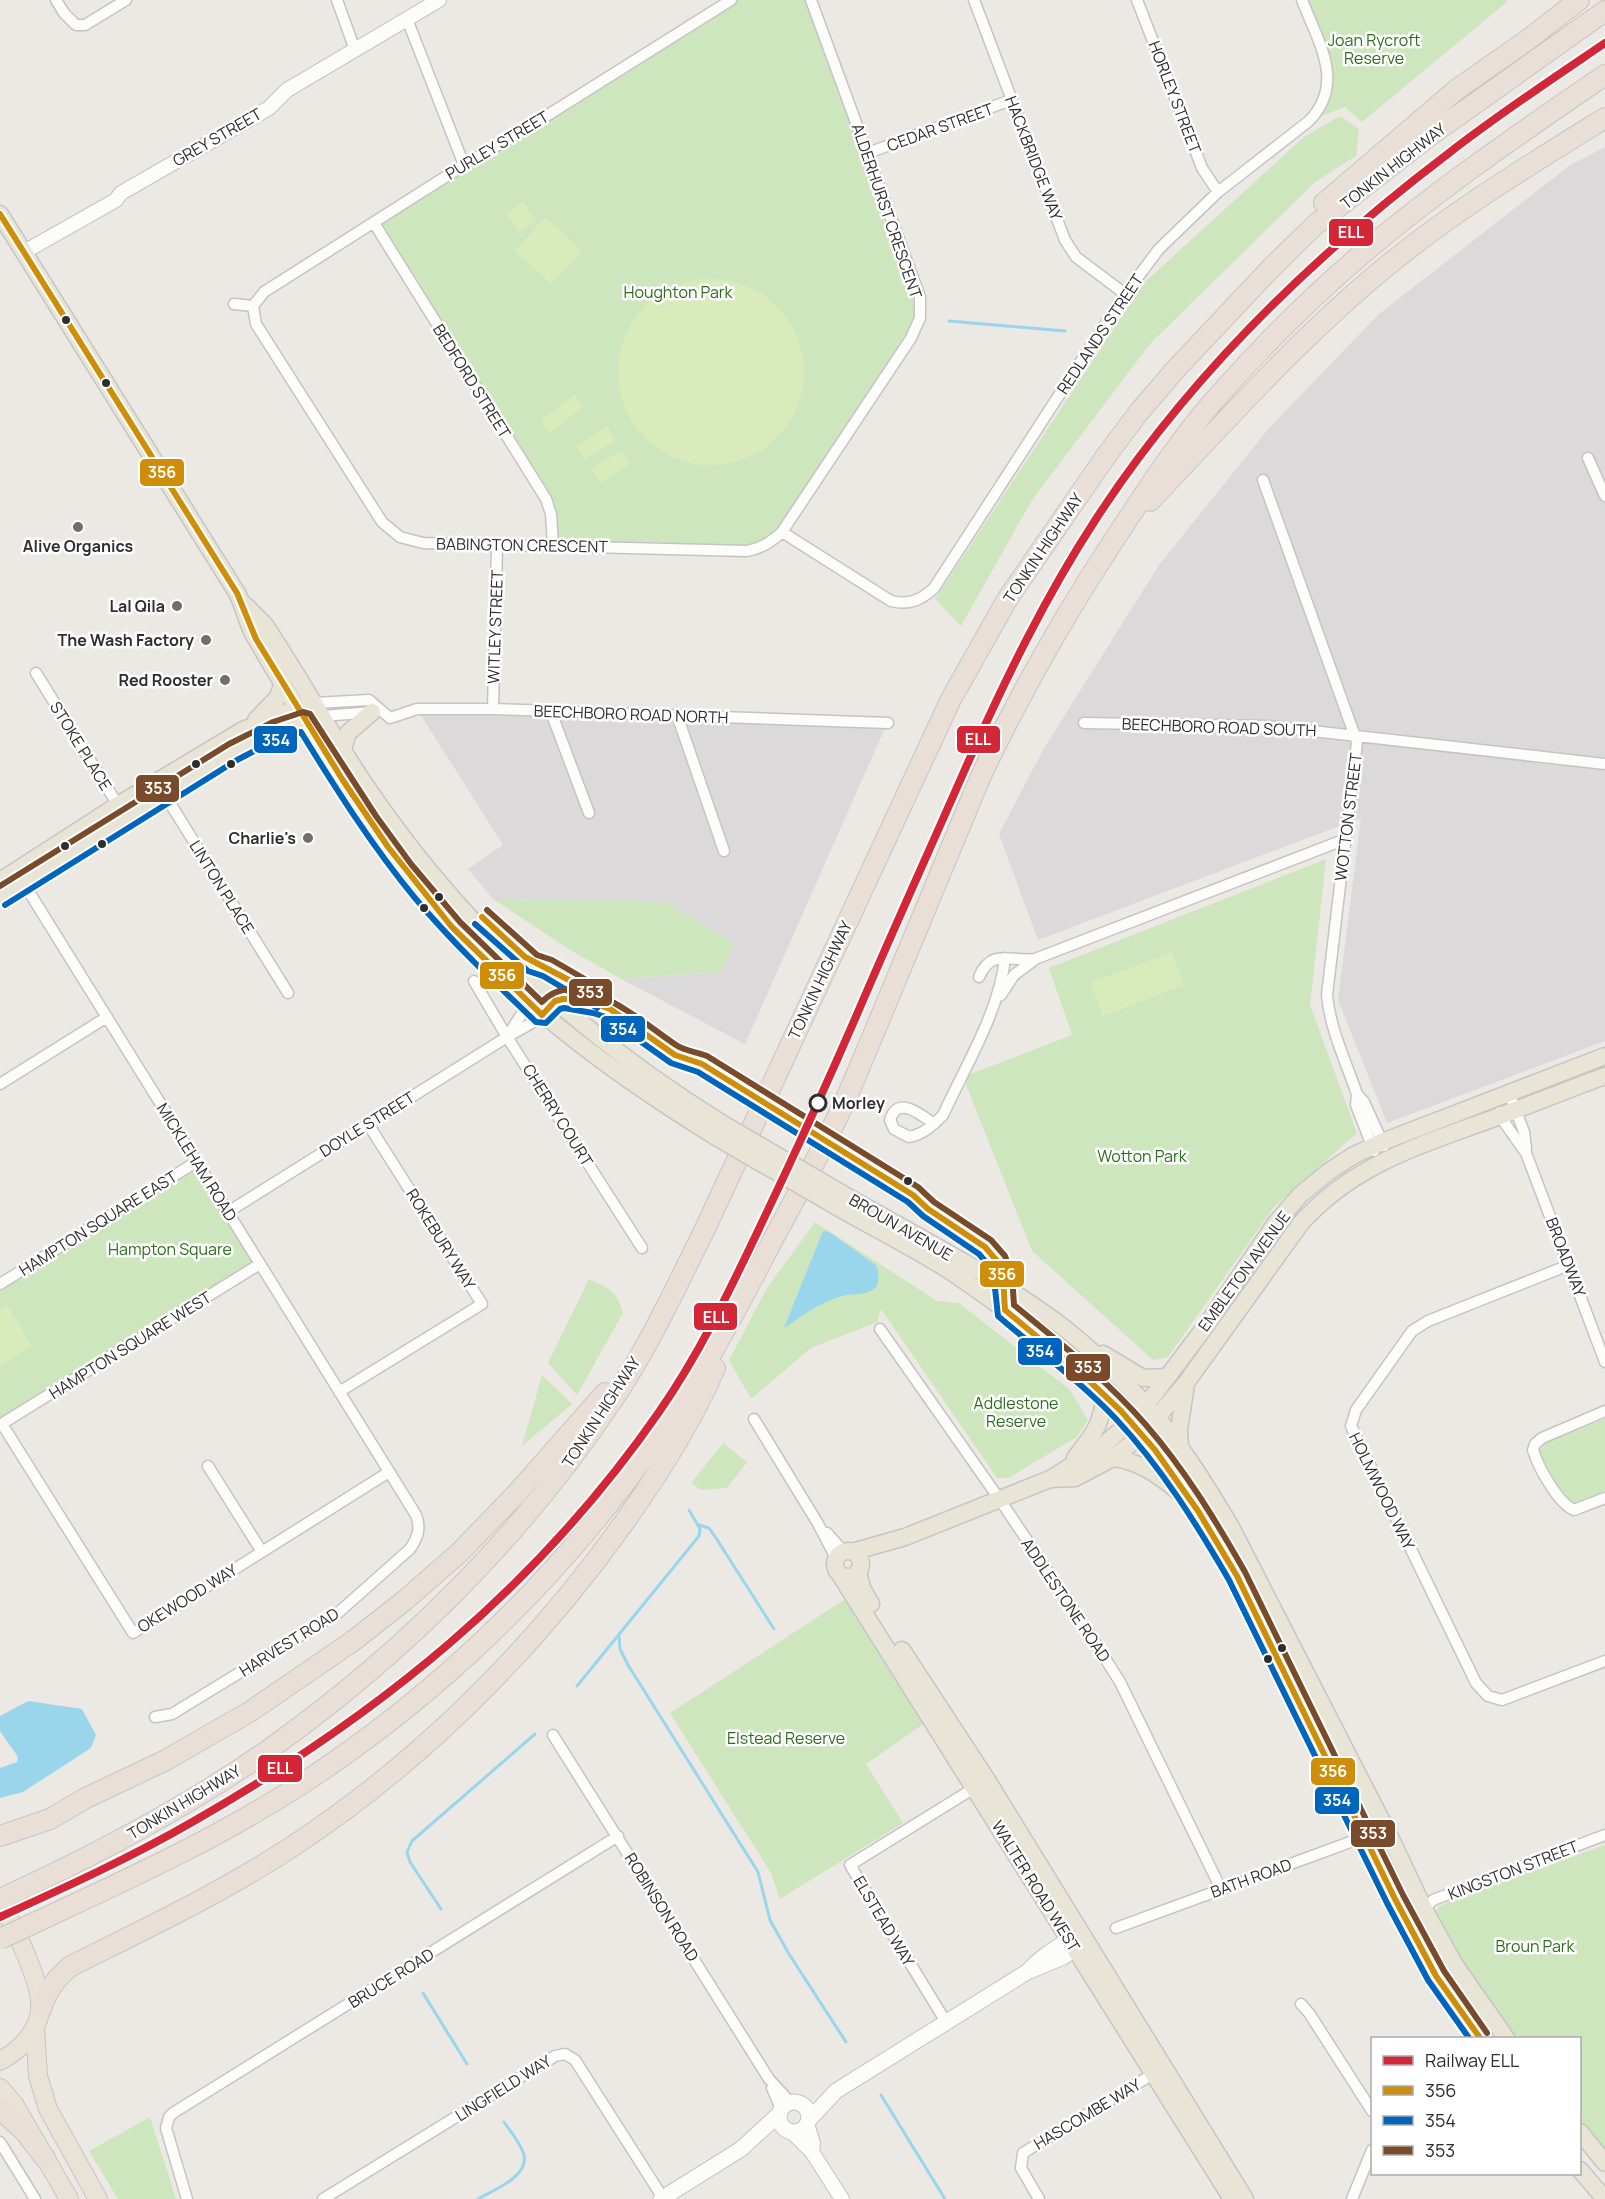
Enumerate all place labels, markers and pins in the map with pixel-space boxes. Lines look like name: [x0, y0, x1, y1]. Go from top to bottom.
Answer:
unlabelled marker: [60, 314, 72, 326]
unlabelled marker: [100, 377, 112, 389]
marker: Alive Organics: [71, 520, 85, 534]
place label: Alive Organics: [23, 535, 134, 557]
place label: Lal Qila: [109, 595, 165, 617]
marker: Lal Qila: [170, 599, 184, 613]
place label: The Wash Factory: [58, 629, 194, 651]
marker: The Wash Factory: [199, 633, 213, 647]
place label: Red Rooster: [118, 669, 213, 691]
marker: Red Rooster: [218, 673, 232, 687]
unlabelled marker: [190, 758, 202, 770]
unlabelled marker: [225, 758, 237, 770]
place label: Charlie's: [228, 827, 296, 849]
marker: Charlie's: [301, 831, 315, 845]
unlabelled marker: [96, 838, 108, 850]
unlabelled marker: [59, 840, 71, 852]
unlabelled marker: [433, 891, 445, 903]
unlabelled marker: [418, 902, 430, 914]
place label: Morley: [832, 1092, 885, 1114]
marker: Morley: [809, 1094, 827, 1112]
unlabelled marker: [902, 1175, 914, 1187]
unlabelled marker: [1276, 1642, 1288, 1654]
unlabelled marker: [1262, 1653, 1274, 1665]

